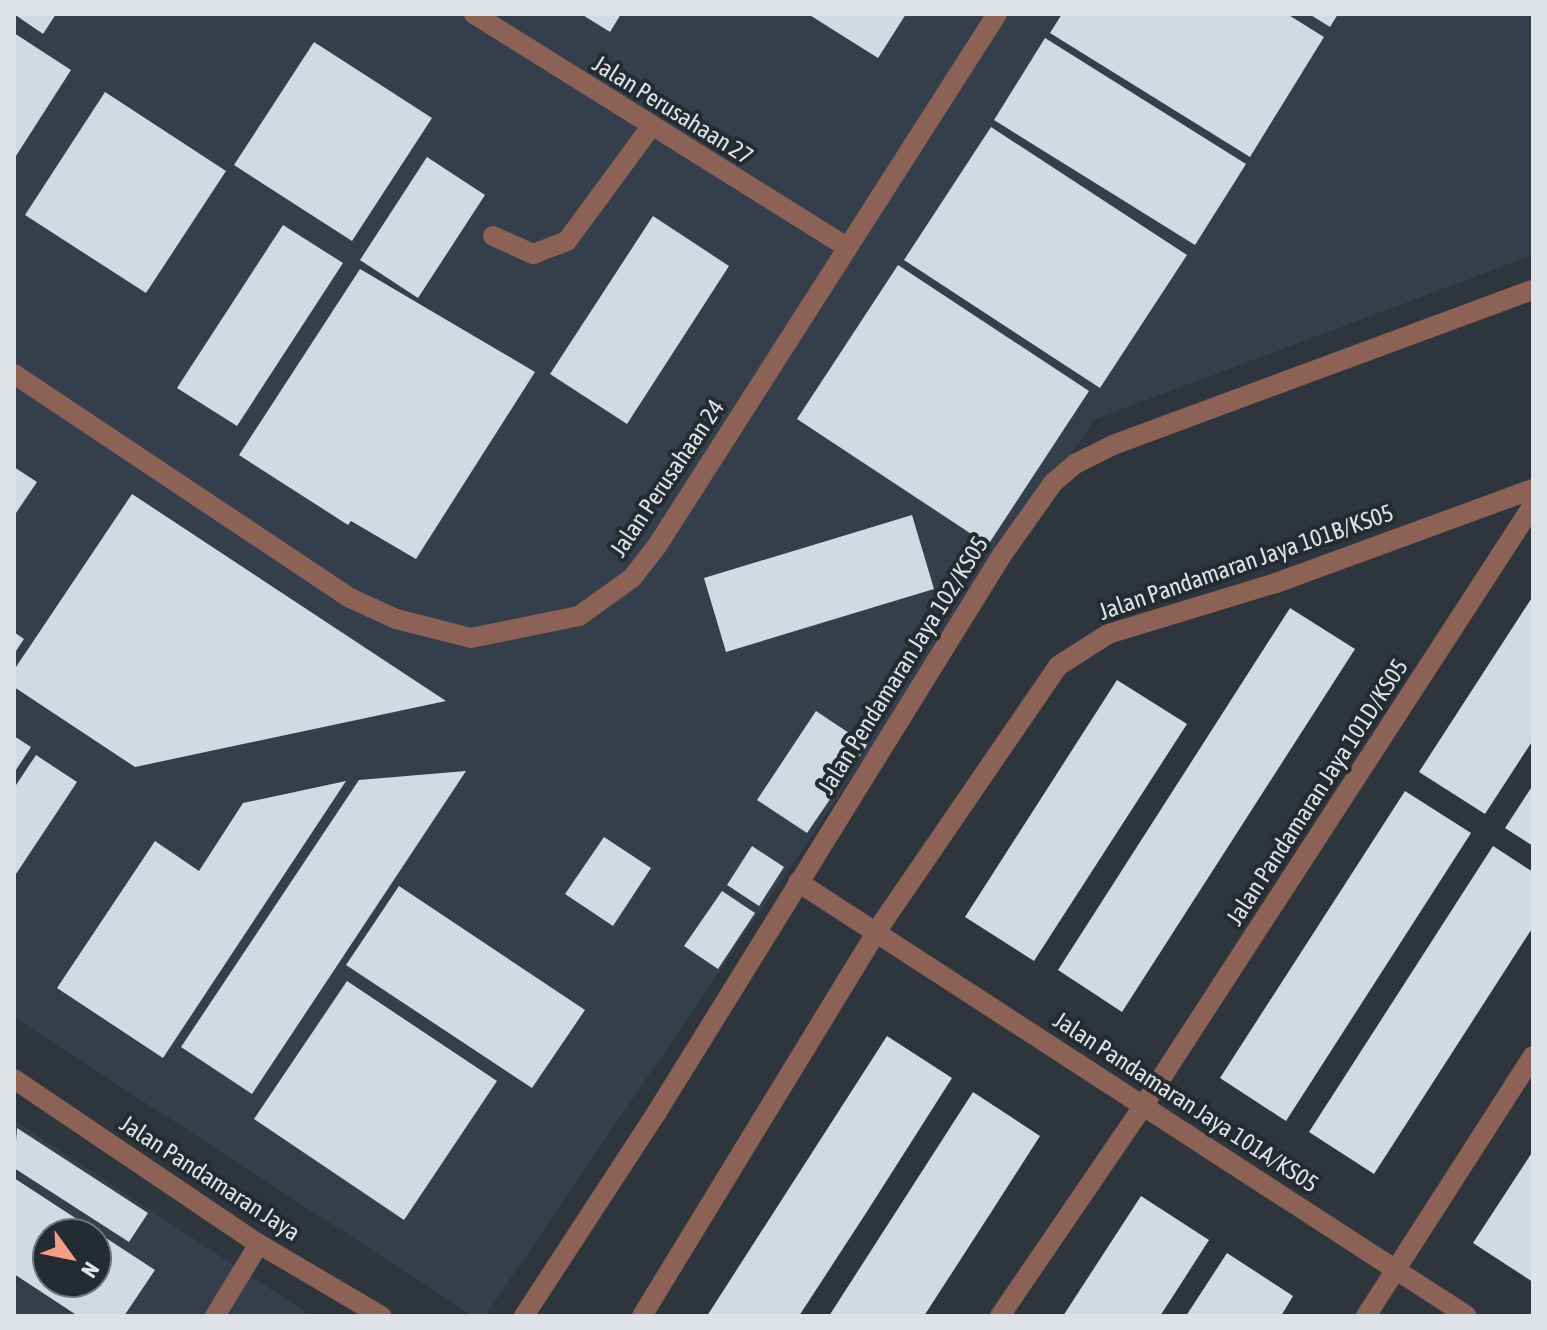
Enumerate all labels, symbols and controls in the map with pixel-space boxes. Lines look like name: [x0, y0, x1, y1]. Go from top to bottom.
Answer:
street label: Jalan Perusahaan 27: [588, 49, 758, 171]
street label: Jalan Perusahaan 24: [604, 394, 730, 562]
street label: Jalan Pandamaran Jaya 101B/KS05: [1095, 498, 1397, 626]
street label: Jalan Pendamaran Jaya 102/KS05: [812, 531, 994, 799]
street label: Jalan Pandamaran Jaya 101D/KS05: [1220, 653, 1414, 931]
street label: Jalan Pandamaran Jaya 101A/KS05: [1048, 1005, 1324, 1199]
street label: Jalan Pandamaran Jaya: [115, 1109, 305, 1247]
north arrow: [32, 1218, 112, 1298]
text: N: [76, 1257, 105, 1283]

